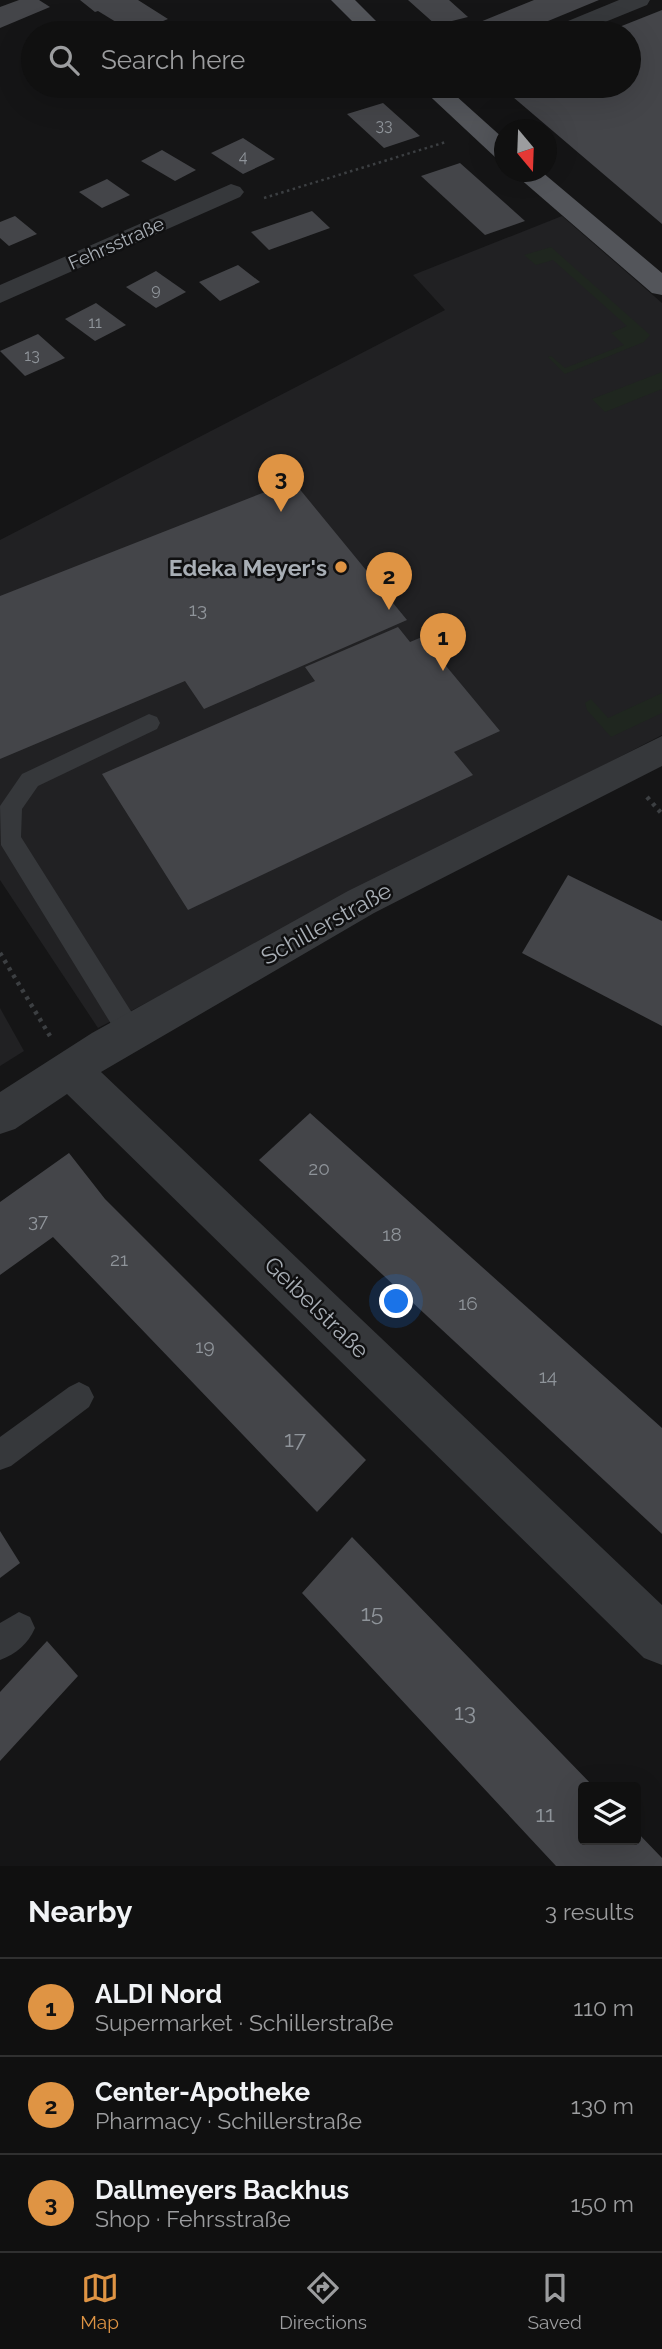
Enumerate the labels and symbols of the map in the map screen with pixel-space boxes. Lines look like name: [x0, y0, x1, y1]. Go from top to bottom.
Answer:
house number: 33: [375, 116, 393, 135]
north arrow: [494, 119, 557, 182]
house number: 4: [239, 147, 248, 166]
street label: Fehrsstraße: [65, 212, 167, 274]
house number: 9: [151, 280, 161, 299]
house number: 11: [88, 313, 102, 332]
house number: 13: [24, 346, 40, 365]
pin: 3: [258, 454, 304, 512]
pin: 2: [366, 552, 412, 610]
place label: Edeka Meyer's: [169, 554, 327, 581]
marker: Edeka Meyer's: [333, 559, 349, 575]
house number: 13: [189, 598, 207, 620]
pin: 1: [420, 613, 466, 671]
street label: Schillerstraße: [256, 876, 396, 970]
house number: 20: [308, 1157, 330, 1179]
house number: 37: [28, 1209, 48, 1231]
house number: 18: [382, 1223, 402, 1245]
house number: 21: [110, 1248, 128, 1270]
street label: Geibelstraße: [259, 1251, 375, 1363]
your location: [379, 1284, 413, 1318]
house number: 16: [458, 1292, 478, 1314]
house number: 19: [195, 1335, 215, 1357]
house number: 14: [539, 1365, 557, 1387]
house number: 17: [284, 1425, 307, 1452]
house number: 15: [361, 1599, 383, 1626]
house number: 13: [454, 1698, 476, 1725]
house number: 11: [535, 1800, 555, 1827]

